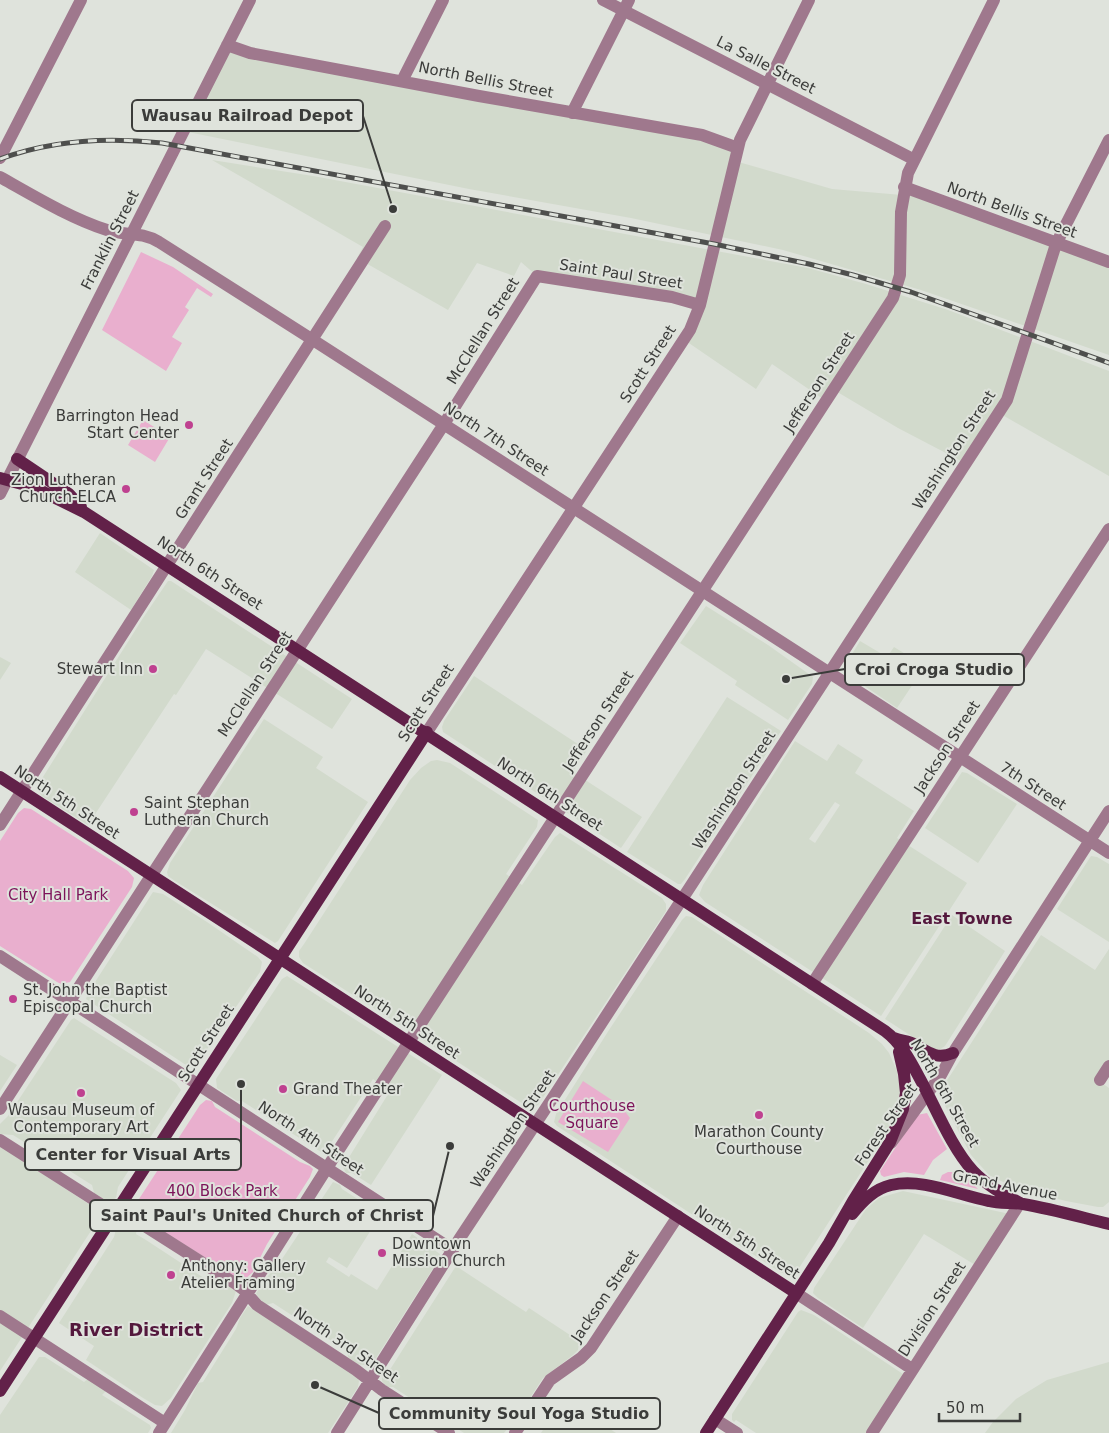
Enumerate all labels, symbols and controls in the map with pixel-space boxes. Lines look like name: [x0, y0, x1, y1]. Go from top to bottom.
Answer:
street label: La Salle Street: [713, 32, 819, 98]
street label: North Bellis Street: [417, 58, 555, 102]
callout: Wausau Railroad Depot: [132, 100, 363, 131]
text: Wausau Railroad Depot: [141, 106, 353, 125]
street label: North Bellis Street: [945, 178, 1080, 242]
street label: Franklin Street: [77, 187, 143, 293]
street label: Saint Paul Street: [558, 255, 684, 293]
street label: McClellan Street: [443, 274, 523, 388]
street label: Scott Street: [616, 322, 680, 406]
street label: Jefferson Street: [779, 328, 858, 436]
street label: Washington Street: [909, 387, 999, 513]
street label: North 7th Street: [440, 398, 552, 480]
place label: Barrington Head Start Center: [56, 407, 180, 442]
marker: Barrington Head Start Center: [183, 419, 195, 431]
street label: Grant Street: [171, 435, 237, 523]
place label: Zion Lutheran Church-ELCA: [11, 471, 117, 506]
marker: Zion Lutheran Church-ELCA: [120, 483, 132, 495]
street label: North 6th Street: [154, 532, 266, 614]
street label: McClellan Street: [214, 628, 296, 740]
callout: Croi Croga Studio: [845, 654, 1024, 685]
place label: Stewart Inn: [57, 660, 143, 678]
text: Croi Croga Studio: [855, 660, 1013, 679]
street label: Scott Street: [394, 661, 458, 745]
marker: Stewart Inn: [147, 663, 159, 675]
street label: Jefferson Street: [558, 667, 637, 775]
street label: Jackson Street: [910, 697, 984, 798]
street label: Washington Street: [689, 727, 779, 853]
street label: North 6th Street: [494, 753, 606, 835]
street label: 7th Street: [997, 758, 1070, 814]
street label: North 5th Street: [11, 761, 123, 843]
place label: Saint Stephan Lutheran Church: [144, 794, 269, 829]
marker: Saint Stephan Lutheran Church: [128, 806, 140, 818]
park label: City Hall Park: [8, 886, 108, 904]
district label: East Towne: [911, 909, 1013, 928]
place label: St. John the Baptist Episcopal Church: [23, 981, 168, 1016]
street label: North 5th Street: [351, 981, 463, 1063]
marker: St. John the Baptist Episcopal Church: [7, 993, 19, 1005]
street label: Scott Street: [174, 1001, 238, 1085]
street label: North 6th Street: [907, 1036, 983, 1150]
street label: Washington Street: [467, 1066, 559, 1191]
place label: Grand Theater: [293, 1080, 403, 1098]
street label: Forest Street: [851, 1080, 921, 1170]
marker: Grand Theater: [277, 1083, 289, 1095]
marker: Wausau Museum of Contemporary Art: [75, 1087, 87, 1099]
street label: North 4th Street: [255, 1097, 367, 1179]
park label: Courthouse Square: [549, 1097, 635, 1132]
place label: Wausau Museum of Contemporary Art: [8, 1101, 155, 1136]
marker: Marathon County Courthouse: [753, 1109, 765, 1121]
place label: Marathon County Courthouse: [694, 1123, 824, 1158]
callout: Center for Visual Arts: [25, 1139, 241, 1170]
text: Center for Visual Arts: [35, 1145, 231, 1164]
street label: Grand Avenue: [951, 1166, 1059, 1204]
park label: 400 Block Park: [166, 1182, 278, 1200]
callout: Saint Paul's United Church of Christ: [90, 1200, 433, 1231]
street label: North 5th Street: [691, 1201, 803, 1283]
text: Saint Paul's United Church of Christ: [101, 1206, 424, 1225]
place label: Downtown Mission Church: [392, 1235, 505, 1270]
street label: Jackson Street: [567, 1246, 643, 1346]
marker: Downtown Mission Church: [376, 1247, 388, 1259]
place label: Anthony: Gallery Atelier Framing: [181, 1257, 306, 1292]
street label: Division Street: [895, 1258, 970, 1360]
marker: Anthony: Gallery Atelier Framing: [165, 1269, 177, 1281]
street label: North 3rd Street: [290, 1303, 402, 1387]
district label: River District: [69, 1319, 203, 1340]
scale bar: [939, 1390, 1020, 1422]
callout: Community Soul Yoga Studio: [379, 1398, 660, 1429]
text: 50 m: [946, 1399, 984, 1417]
text: Community Soul Yoga Studio: [389, 1404, 649, 1423]

